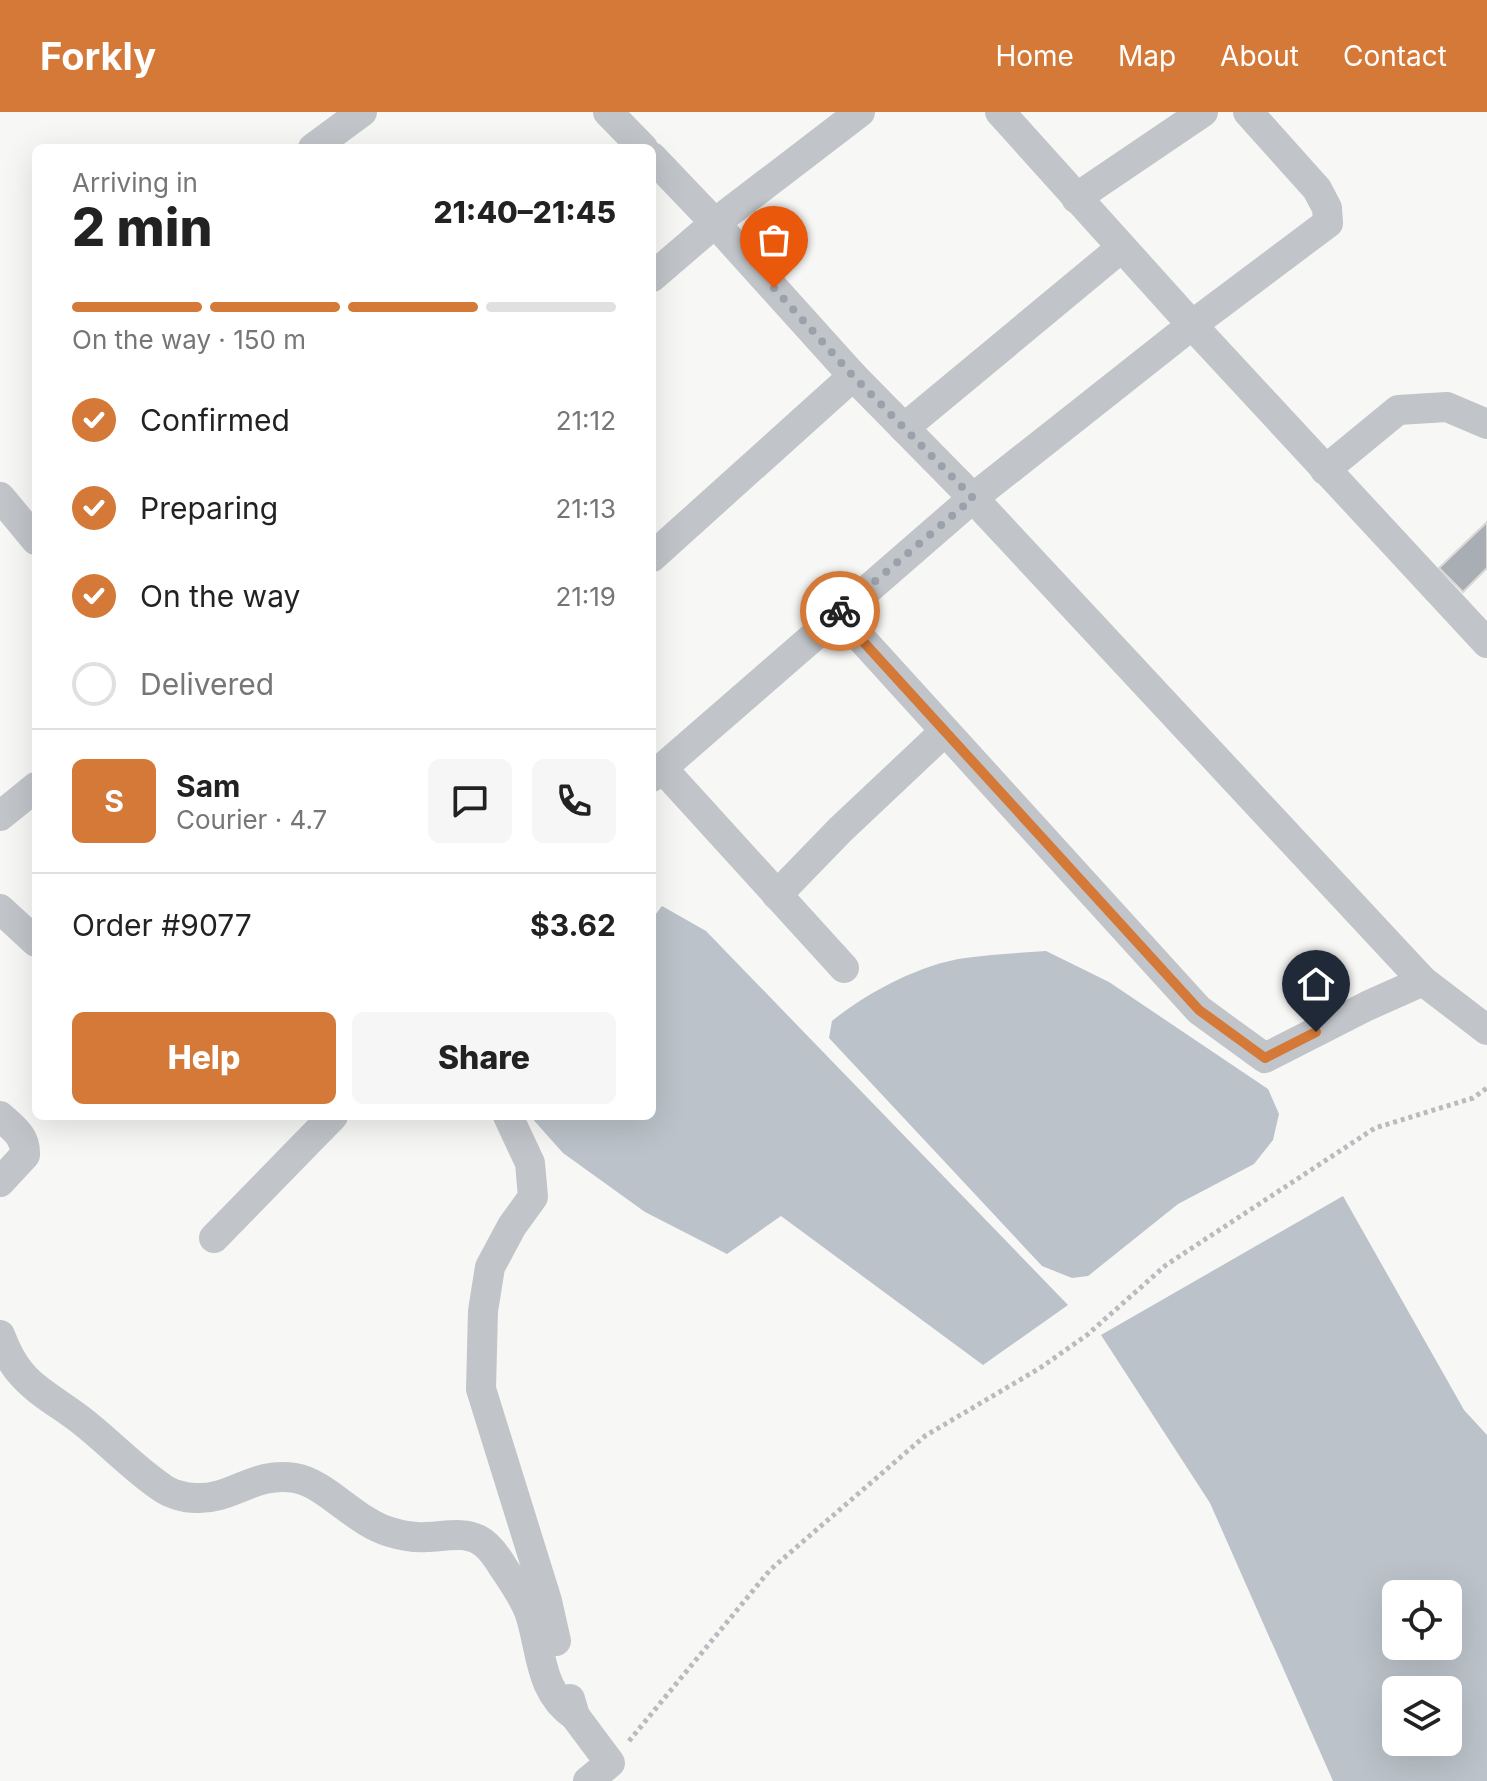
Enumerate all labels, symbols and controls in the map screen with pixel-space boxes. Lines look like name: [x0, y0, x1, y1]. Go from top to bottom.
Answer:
text: Forkly: [40, 33, 156, 79]
text: Home: [995, 39, 1074, 73]
text: Map: [1118, 39, 1176, 73]
text: About: [1220, 39, 1299, 73]
text: Contact: [1343, 39, 1447, 73]
text: Arriving in: [72, 167, 198, 198]
text: 21:40–21:45: [433, 194, 616, 230]
text: 2 min: [72, 196, 213, 259]
pin: [740, 206, 808, 288]
icon: bag: [752, 218, 796, 262]
text: On the way · 150 m: [72, 324, 306, 355]
icon: check: [72, 398, 116, 442]
text: Confirmed: [140, 402, 290, 438]
text: 21:12: [556, 405, 616, 436]
icon: check: [72, 486, 116, 530]
text: Preparing: [140, 490, 278, 526]
text: 21:13: [555, 493, 616, 524]
courier: [800, 571, 880, 651]
icon: check: [72, 574, 116, 618]
text: On the way: [140, 578, 300, 614]
text: 21:19: [555, 581, 616, 612]
icon: bike: [818, 589, 862, 633]
text: Delivered: [140, 666, 274, 702]
button: chat: [428, 759, 512, 843]
button: phone: [532, 759, 616, 843]
text: Sam: [176, 768, 240, 804]
text: S: [104, 783, 124, 819]
text: Courier · 4.7: [176, 804, 327, 835]
text: Order #9077: [72, 907, 252, 943]
text: $3.62: [530, 907, 616, 943]
pin: [1282, 950, 1350, 1032]
icon: home: [1294, 962, 1338, 1006]
button: Help: [72, 1012, 336, 1104]
button: Share: [352, 1012, 616, 1104]
map controls: [1382, 1580, 1462, 1756]
button: locate: [1382, 1580, 1462, 1660]
button: layers: [1382, 1676, 1462, 1756]

